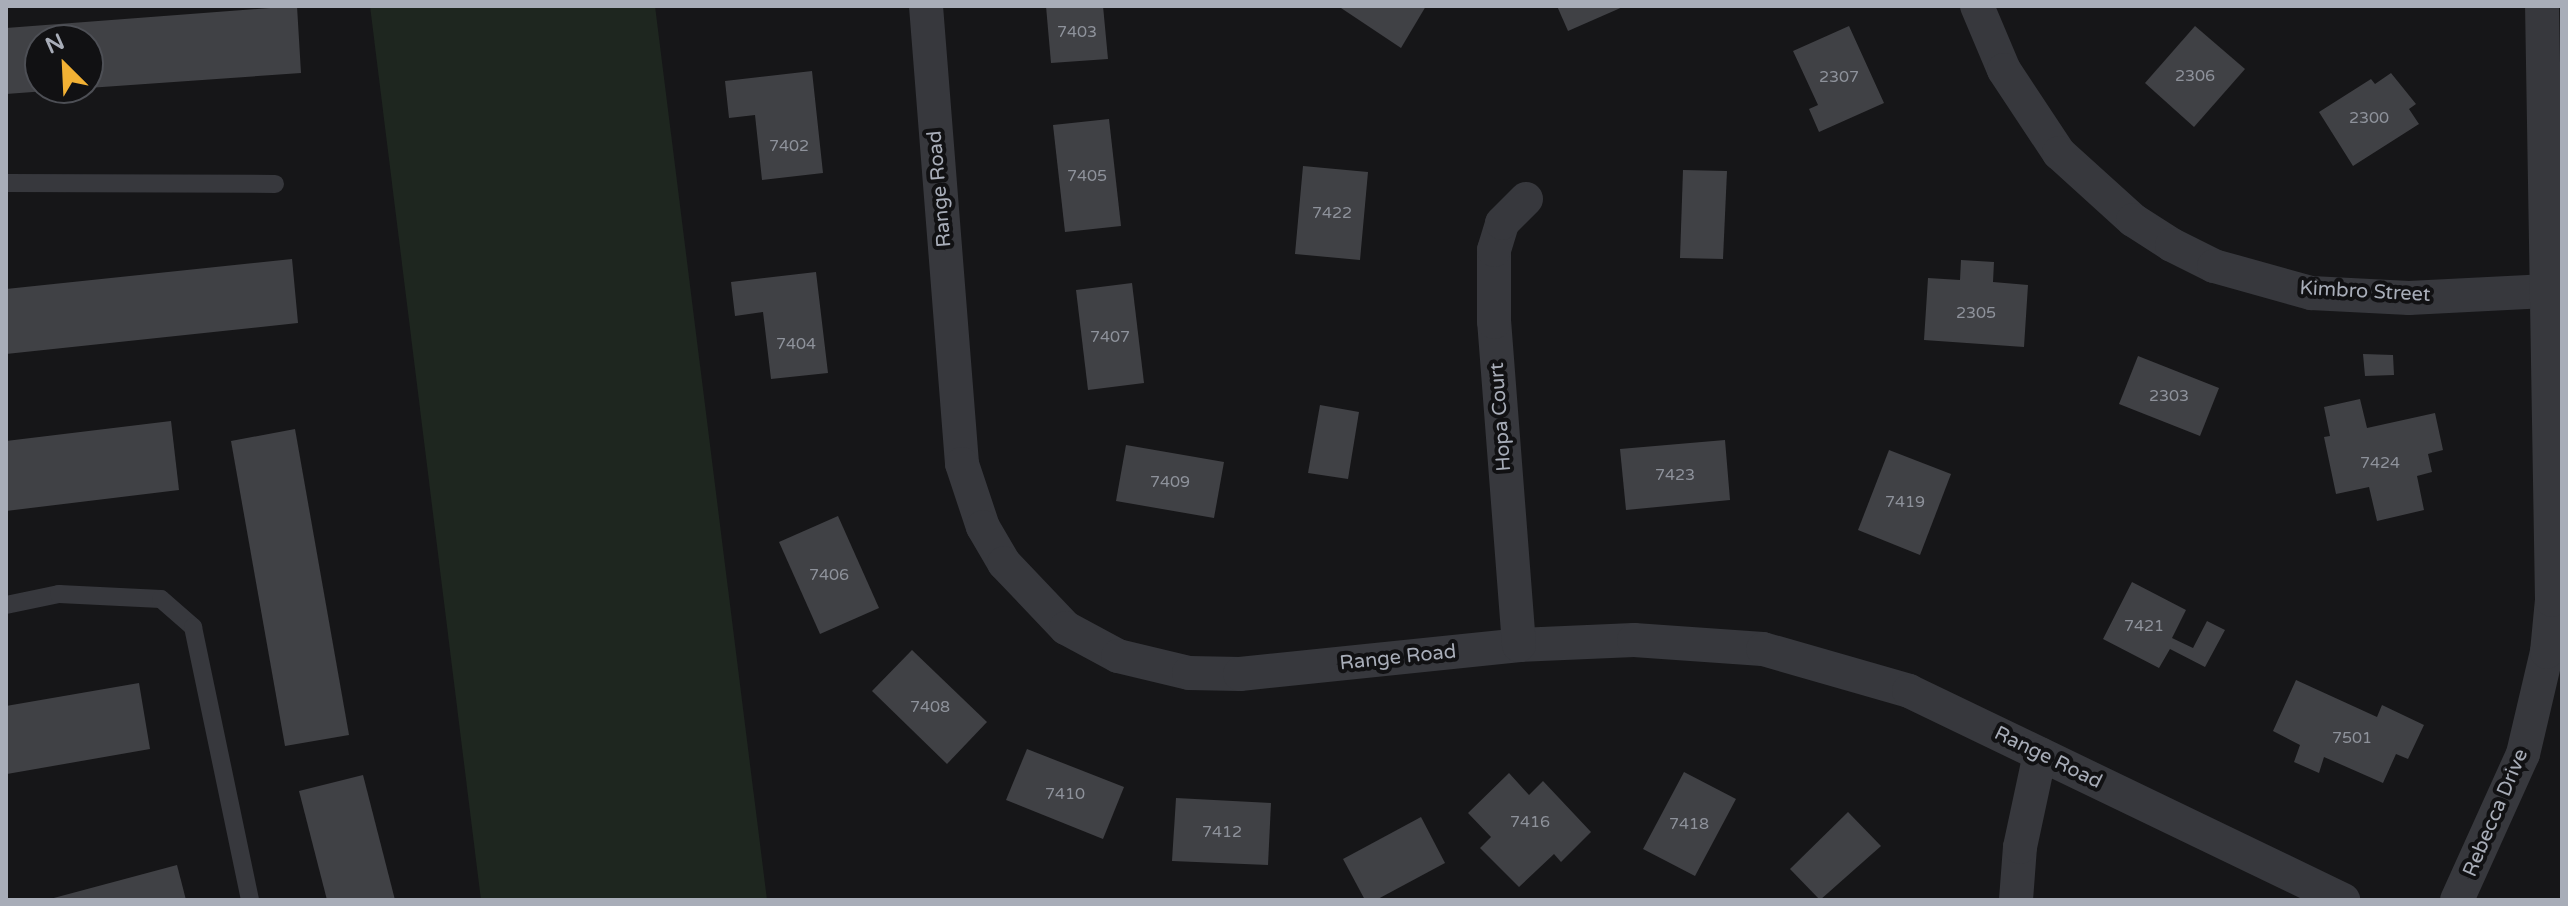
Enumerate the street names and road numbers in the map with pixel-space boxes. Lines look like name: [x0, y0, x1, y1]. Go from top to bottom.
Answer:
street label: Range Road: [923, 130, 957, 248]
street label: Kimbro Street: [2299, 277, 2431, 307]
street label: Hopa Court: [1485, 362, 1517, 472]
street label: Range Road: [1339, 640, 1457, 676]
street label: Range Road: [1990, 722, 2106, 794]
street label: Rebecca Drive: [2458, 746, 2534, 880]

